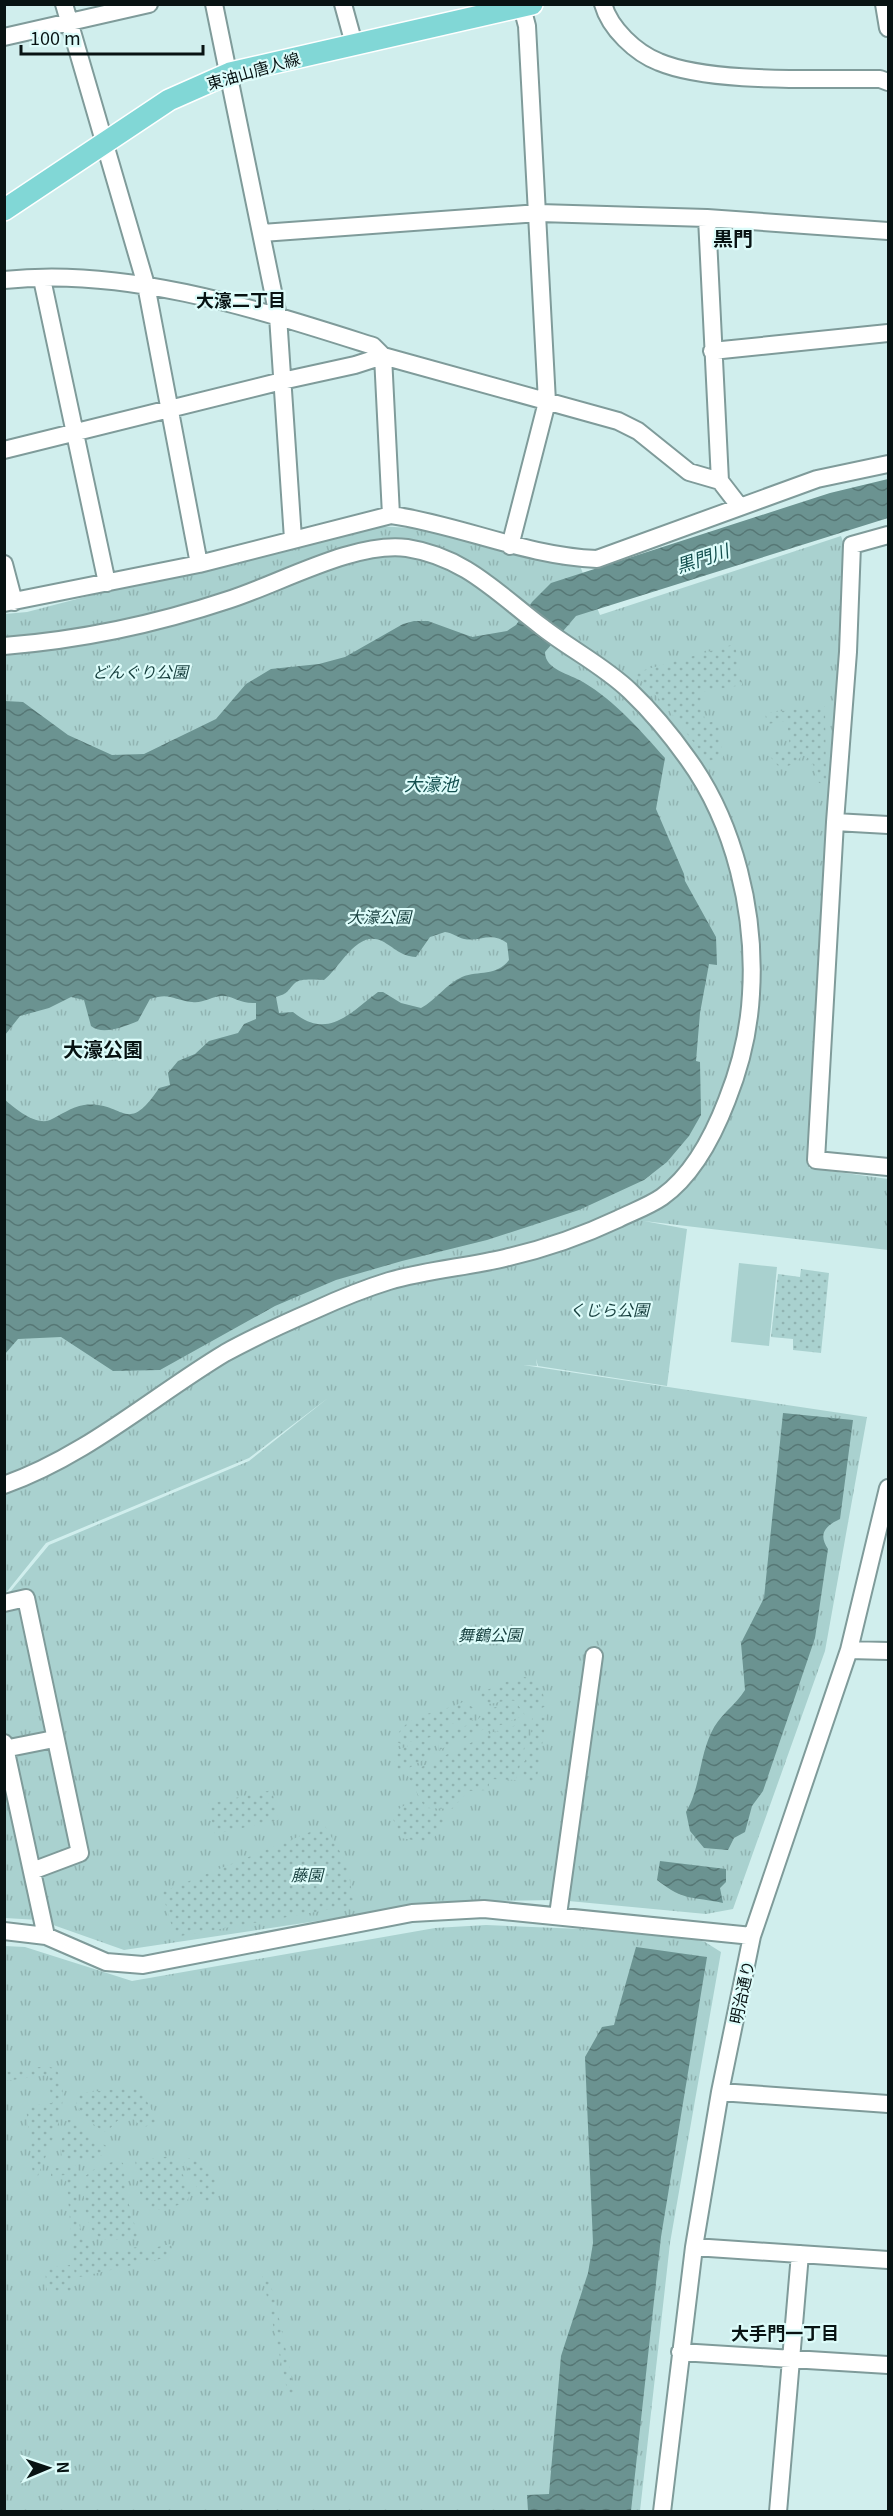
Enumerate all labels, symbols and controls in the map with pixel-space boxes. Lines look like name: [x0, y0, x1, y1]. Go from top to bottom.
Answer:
scale bar: [21, 18, 202, 56]
text: 100 m: [30, 24, 81, 50]
street label: 東油山唐人線: [204, 45, 302, 95]
district label: 黒門: [713, 223, 753, 252]
district label: 大濠二丁目: [196, 286, 286, 312]
water label: 黒門川: [672, 536, 734, 578]
park label: どんぐり公園: [92, 659, 190, 683]
water label: 大濠池: [404, 770, 460, 796]
park label: 大濠公園: [347, 904, 413, 928]
district label: 大濠公園: [63, 1034, 143, 1063]
park label: くじら公園: [569, 1297, 651, 1321]
park label: 舞鶴公園: [458, 1622, 524, 1646]
park label: 藤園: [291, 1862, 325, 1886]
street label: 明治通り: [723, 1958, 759, 2026]
district label: 大手門一丁目: [731, 2319, 839, 2345]
north arrow: [18, 2438, 78, 2498]
text: N: [52, 2461, 76, 2474]

